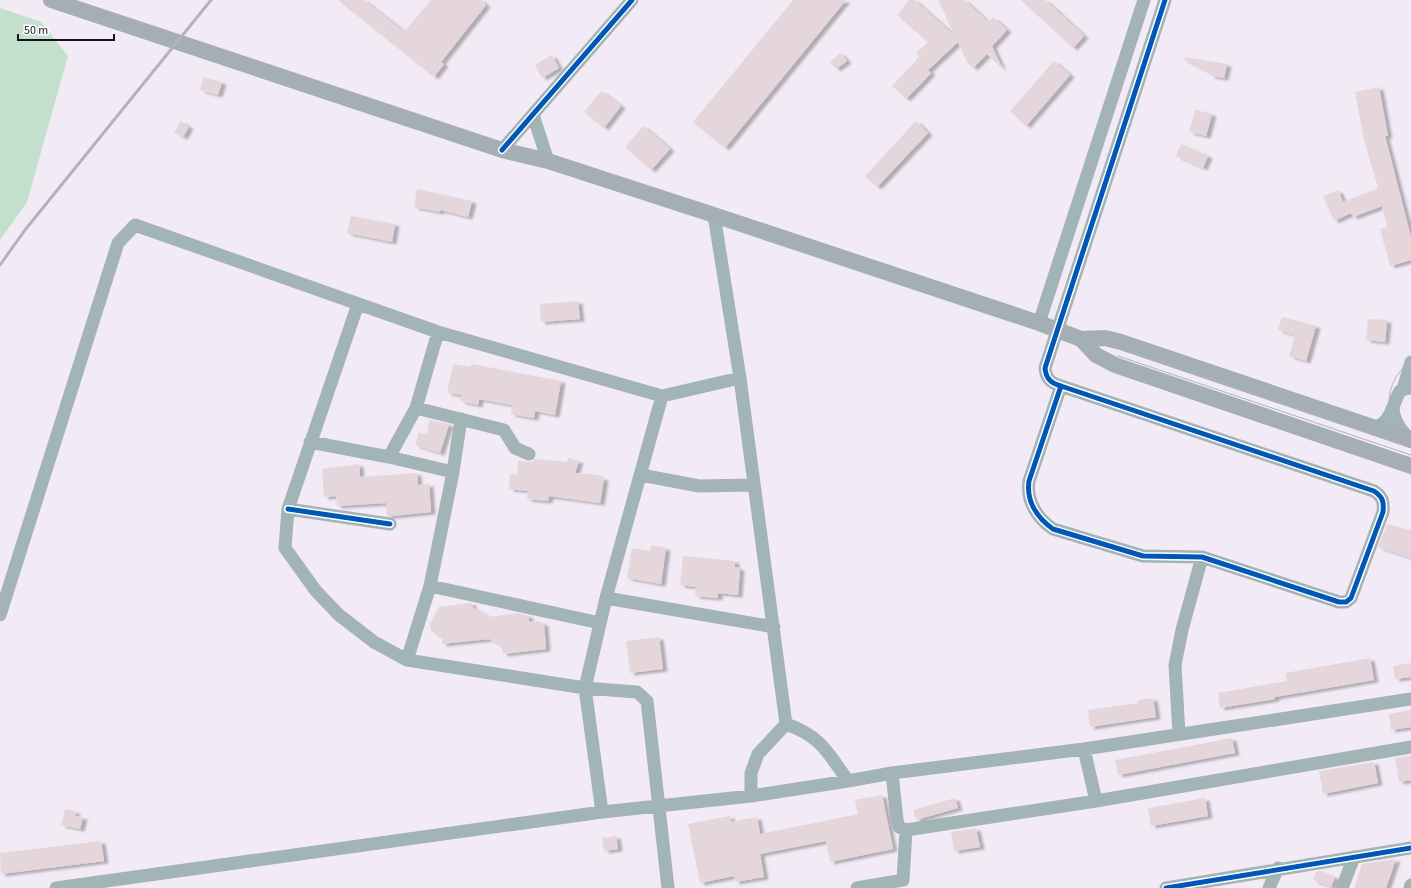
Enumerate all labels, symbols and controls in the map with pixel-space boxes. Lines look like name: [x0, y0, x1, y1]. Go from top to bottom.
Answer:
scale bar: [18, 16, 114, 42]
text: 50 m: [24, 22, 48, 39]

